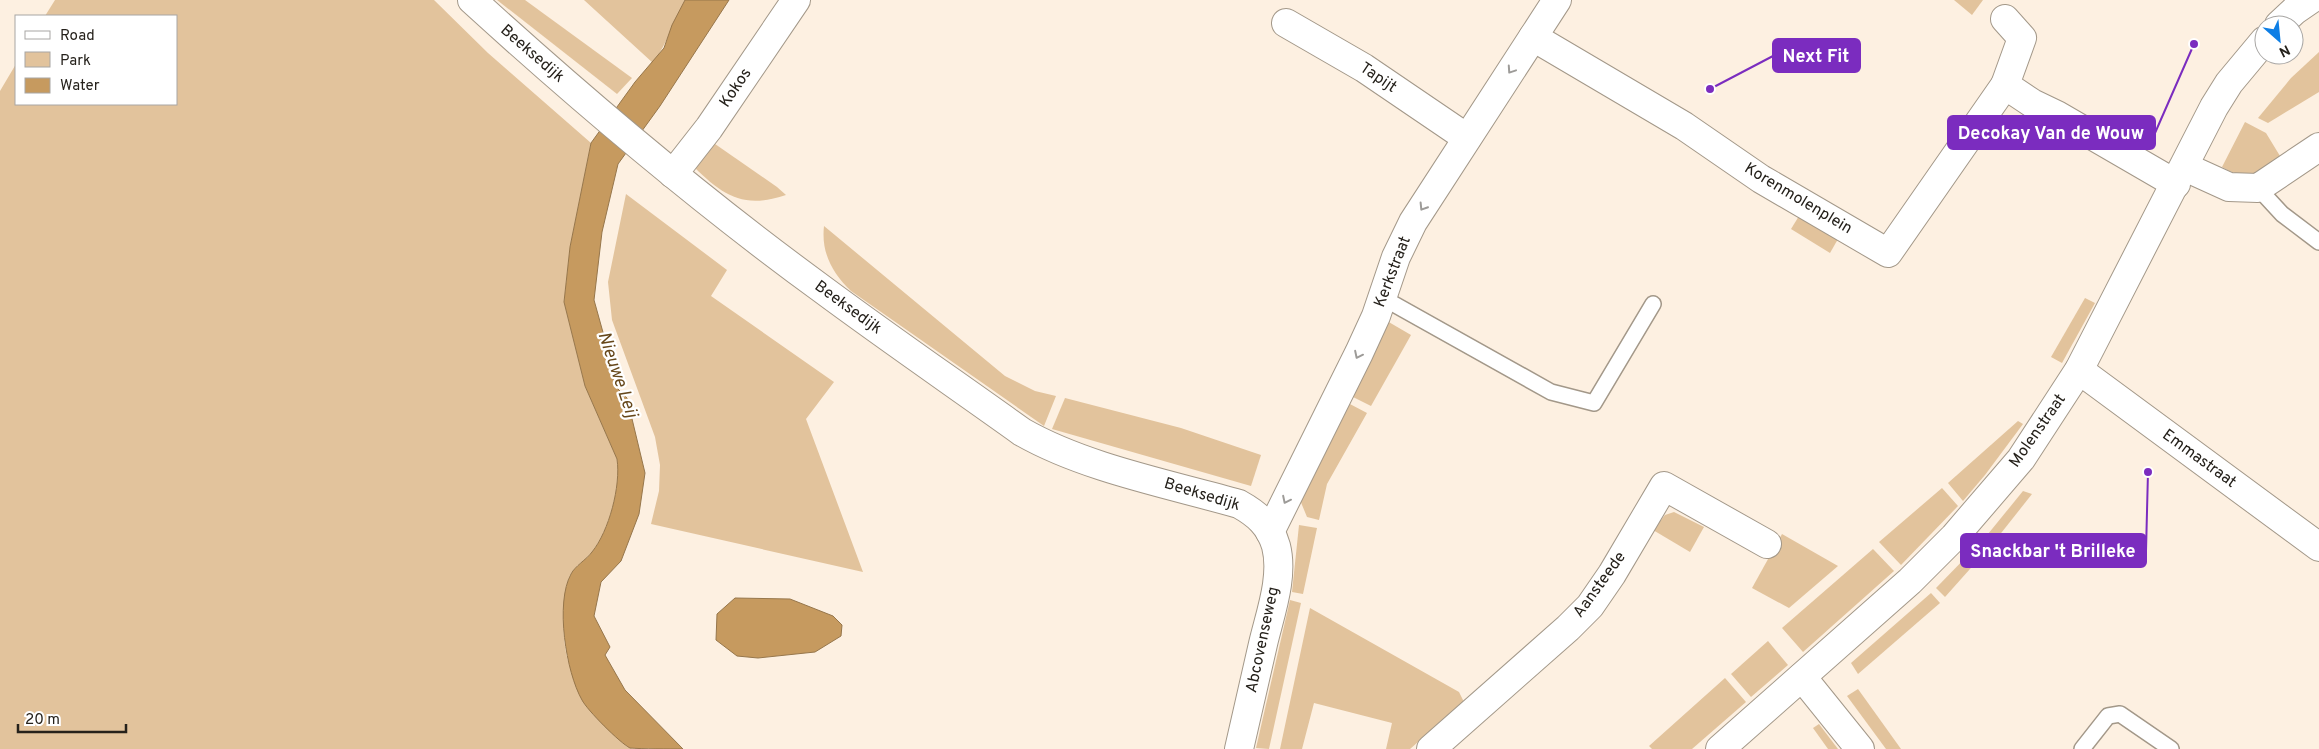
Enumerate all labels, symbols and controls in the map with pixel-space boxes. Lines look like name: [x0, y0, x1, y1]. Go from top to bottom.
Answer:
legend: [15, 15, 178, 105]
north arrow: [2254, 15, 2304, 65]
street label: Beeksedijk: [496, 21, 568, 87]
text: Road: [60, 27, 95, 46]
callout: Next Fit: [1773, 39, 1860, 72]
text: N: [2276, 40, 2293, 60]
text: Next Fit: [1783, 46, 1849, 69]
text: Park: [60, 52, 91, 71]
street label: Tapijt: [1356, 58, 1400, 98]
street label: Kokos: [716, 64, 756, 112]
one-way arrow: [1508, 64, 1517, 74]
text: Water: [60, 77, 100, 96]
callout: Decokay Van de Wouw: [1948, 116, 2155, 149]
text: Decokay Van de Wouw: [1958, 123, 2144, 146]
street label: Korenmolenplein: [1740, 159, 1856, 239]
one-way arrow: [1420, 201, 1429, 210]
street label: Kerkstraat: [1370, 234, 1416, 310]
street label: Beeksedijk: [810, 277, 886, 339]
water label: Nieuwe Leij: [592, 329, 643, 423]
one-way arrow: [1354, 350, 1364, 359]
street label: Molenstraat: [2005, 390, 2071, 472]
street label: Emmastraat: [2158, 425, 2240, 493]
street label: Beeksedijk: [1161, 474, 1243, 516]
one-way arrow: [1282, 495, 1292, 504]
callout: Snackbar 't Brilleke: [1961, 534, 2146, 567]
text: Snackbar 't Brilleke: [1970, 541, 2136, 564]
street label: Aansteede: [1569, 548, 1631, 622]
street label: Abcovenseweg: [1242, 585, 1284, 695]
scale bar: [18, 702, 125, 734]
text: 20 m: [25, 711, 60, 730]

